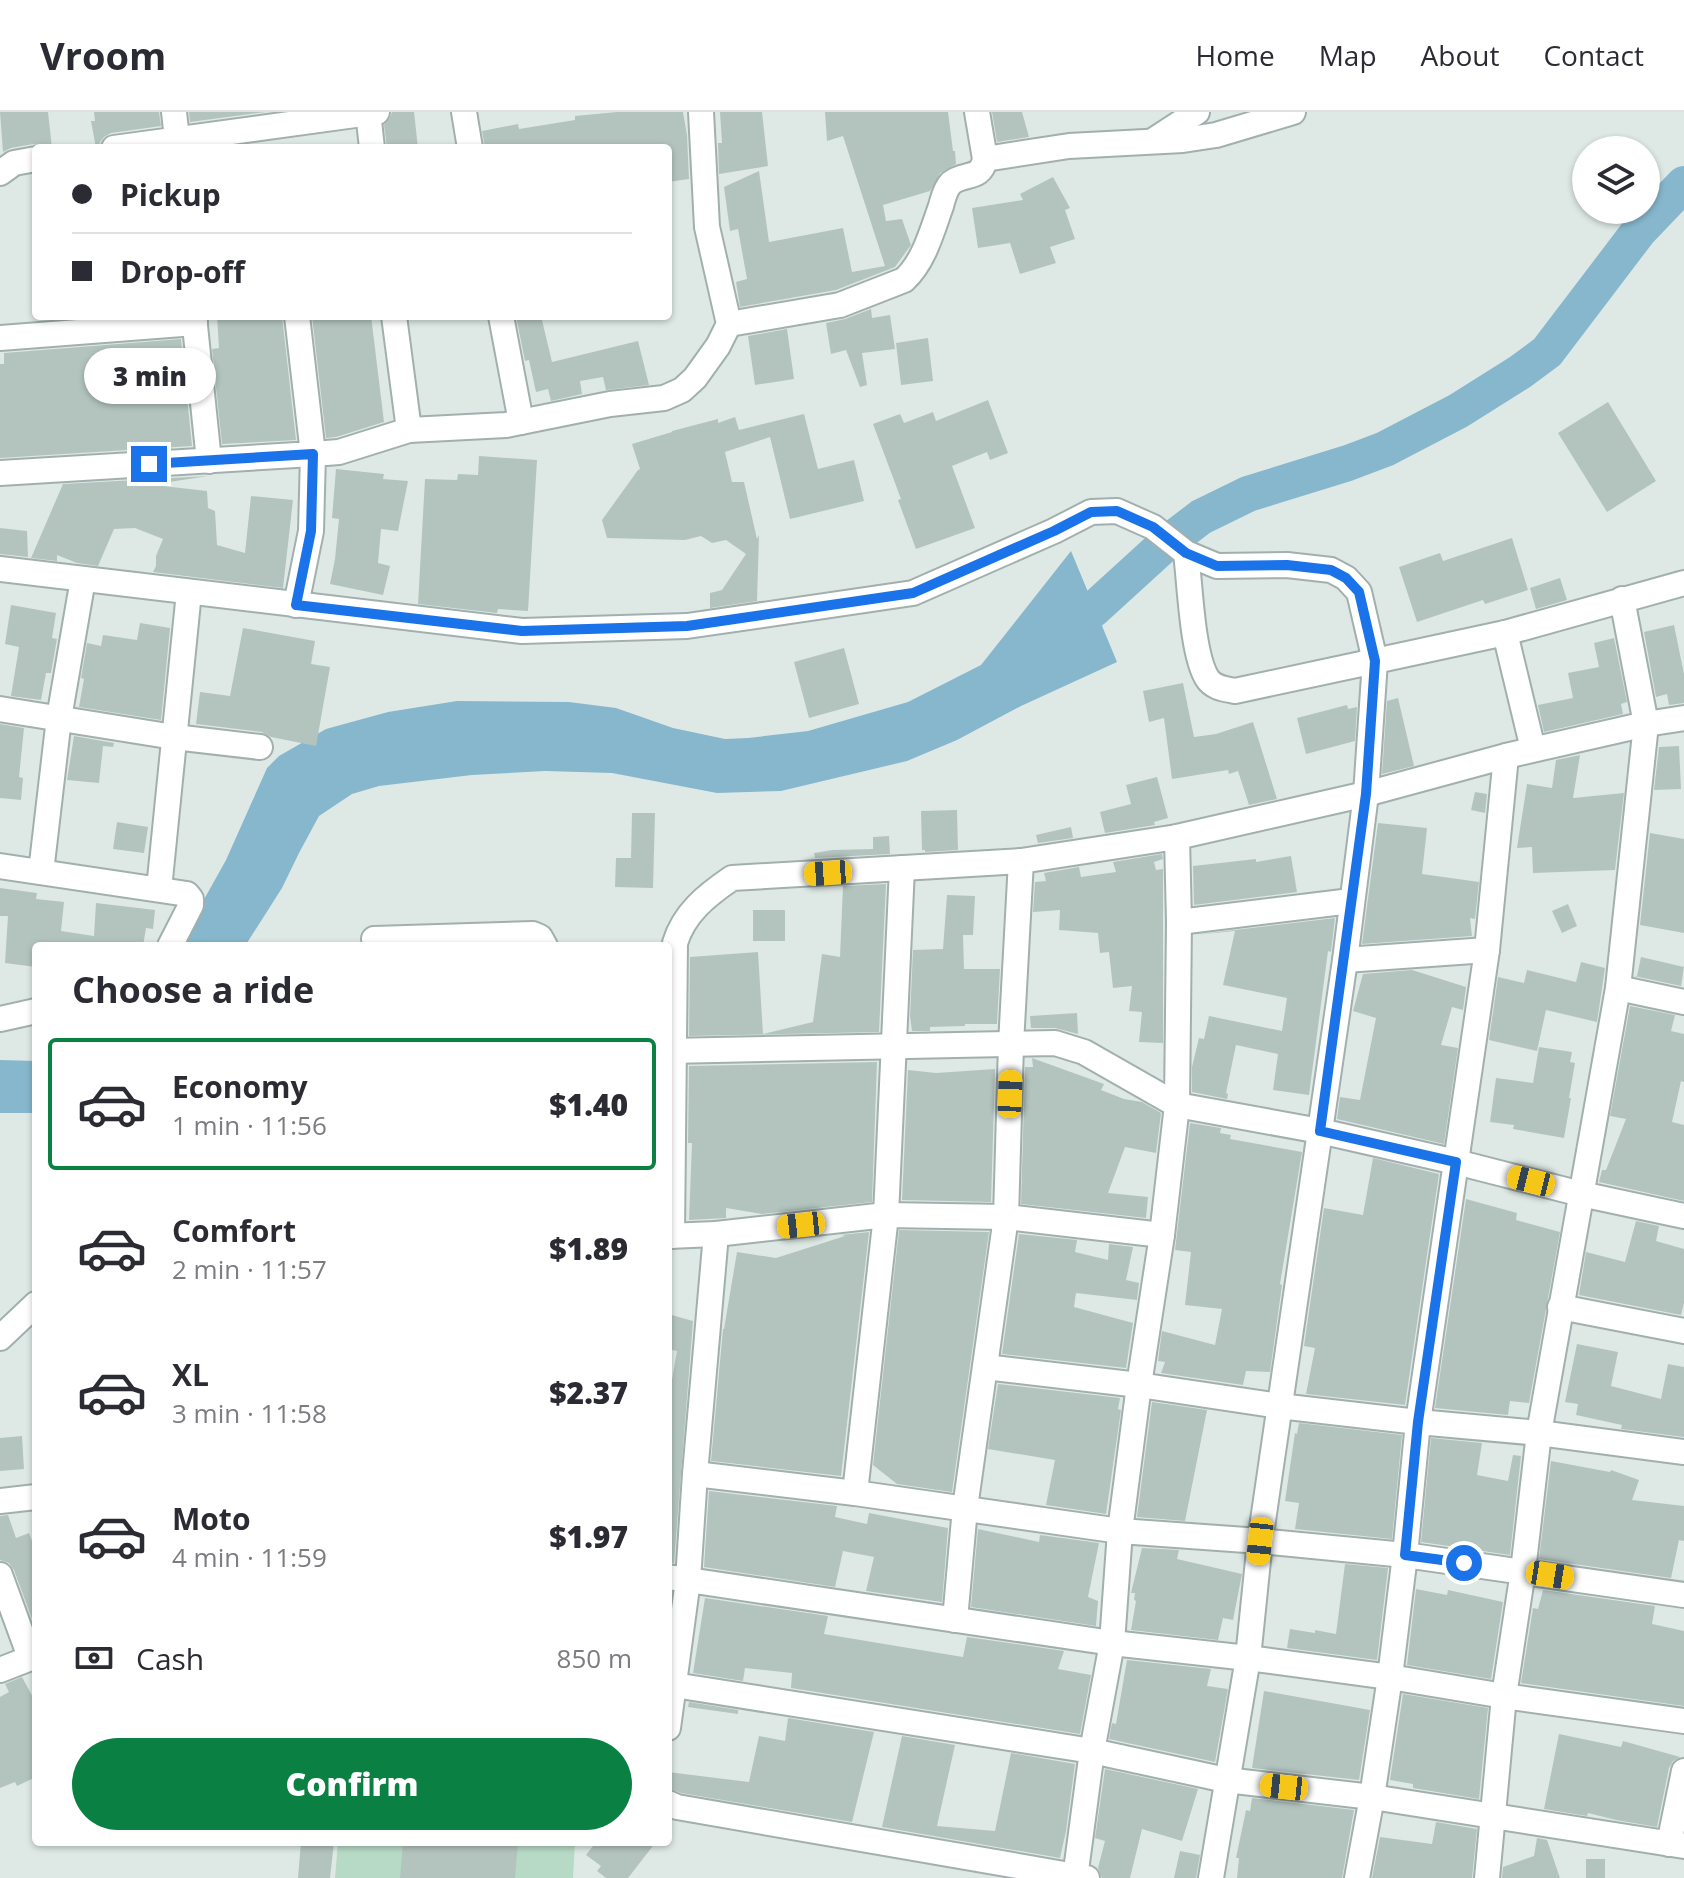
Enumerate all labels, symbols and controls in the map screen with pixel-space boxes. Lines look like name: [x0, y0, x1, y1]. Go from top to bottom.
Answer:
text: Vroom: [40, 29, 166, 81]
text: Home: [1196, 36, 1275, 74]
text: Map: [1319, 36, 1377, 74]
text: About: [1421, 36, 1499, 74]
text: Contact: [1543, 36, 1644, 74]
map controls: [1572, 136, 1660, 224]
button: layers: [1572, 136, 1660, 224]
text: Pickup: [120, 174, 221, 215]
text: Drop-off: [120, 251, 245, 292]
callout: 3 min: [83, 348, 215, 404]
text: 3 min: [113, 358, 187, 394]
route end: [131, 446, 167, 482]
car: [803, 859, 853, 887]
text: Choose a ride: [72, 965, 314, 1014]
text: Economy: [172, 1066, 308, 1107]
icon: car: [76, 1068, 148, 1140]
car: [997, 1070, 1023, 1118]
text: $1.40: [549, 1084, 628, 1125]
text: 1 min · 11:56: [172, 1107, 327, 1143]
car: [1505, 1164, 1557, 1198]
text: Comfort: [172, 1210, 296, 1251]
car: [776, 1211, 826, 1239]
icon: car: [76, 1212, 148, 1284]
text: $1.89: [549, 1228, 628, 1269]
text: 2 min · 11:57: [172, 1251, 327, 1287]
text: XL: [172, 1354, 209, 1395]
icon: car: [76, 1356, 148, 1428]
text: $2.37: [549, 1372, 628, 1413]
text: 3 min · 11:58: [172, 1395, 327, 1431]
text: Moto: [172, 1498, 250, 1539]
icon: car: [76, 1500, 148, 1572]
text: $1.97: [549, 1516, 628, 1557]
car: [1246, 1516, 1274, 1566]
text: 4 min · 11:59: [172, 1539, 327, 1575]
route start: [1446, 1545, 1482, 1581]
car: [1524, 1559, 1576, 1591]
icon: cash: [72, 1636, 116, 1680]
text: Cash: [136, 1638, 204, 1679]
text: 850 m: [557, 1640, 632, 1676]
button: Confirm: [72, 1738, 632, 1830]
car: [1259, 1773, 1309, 1801]

